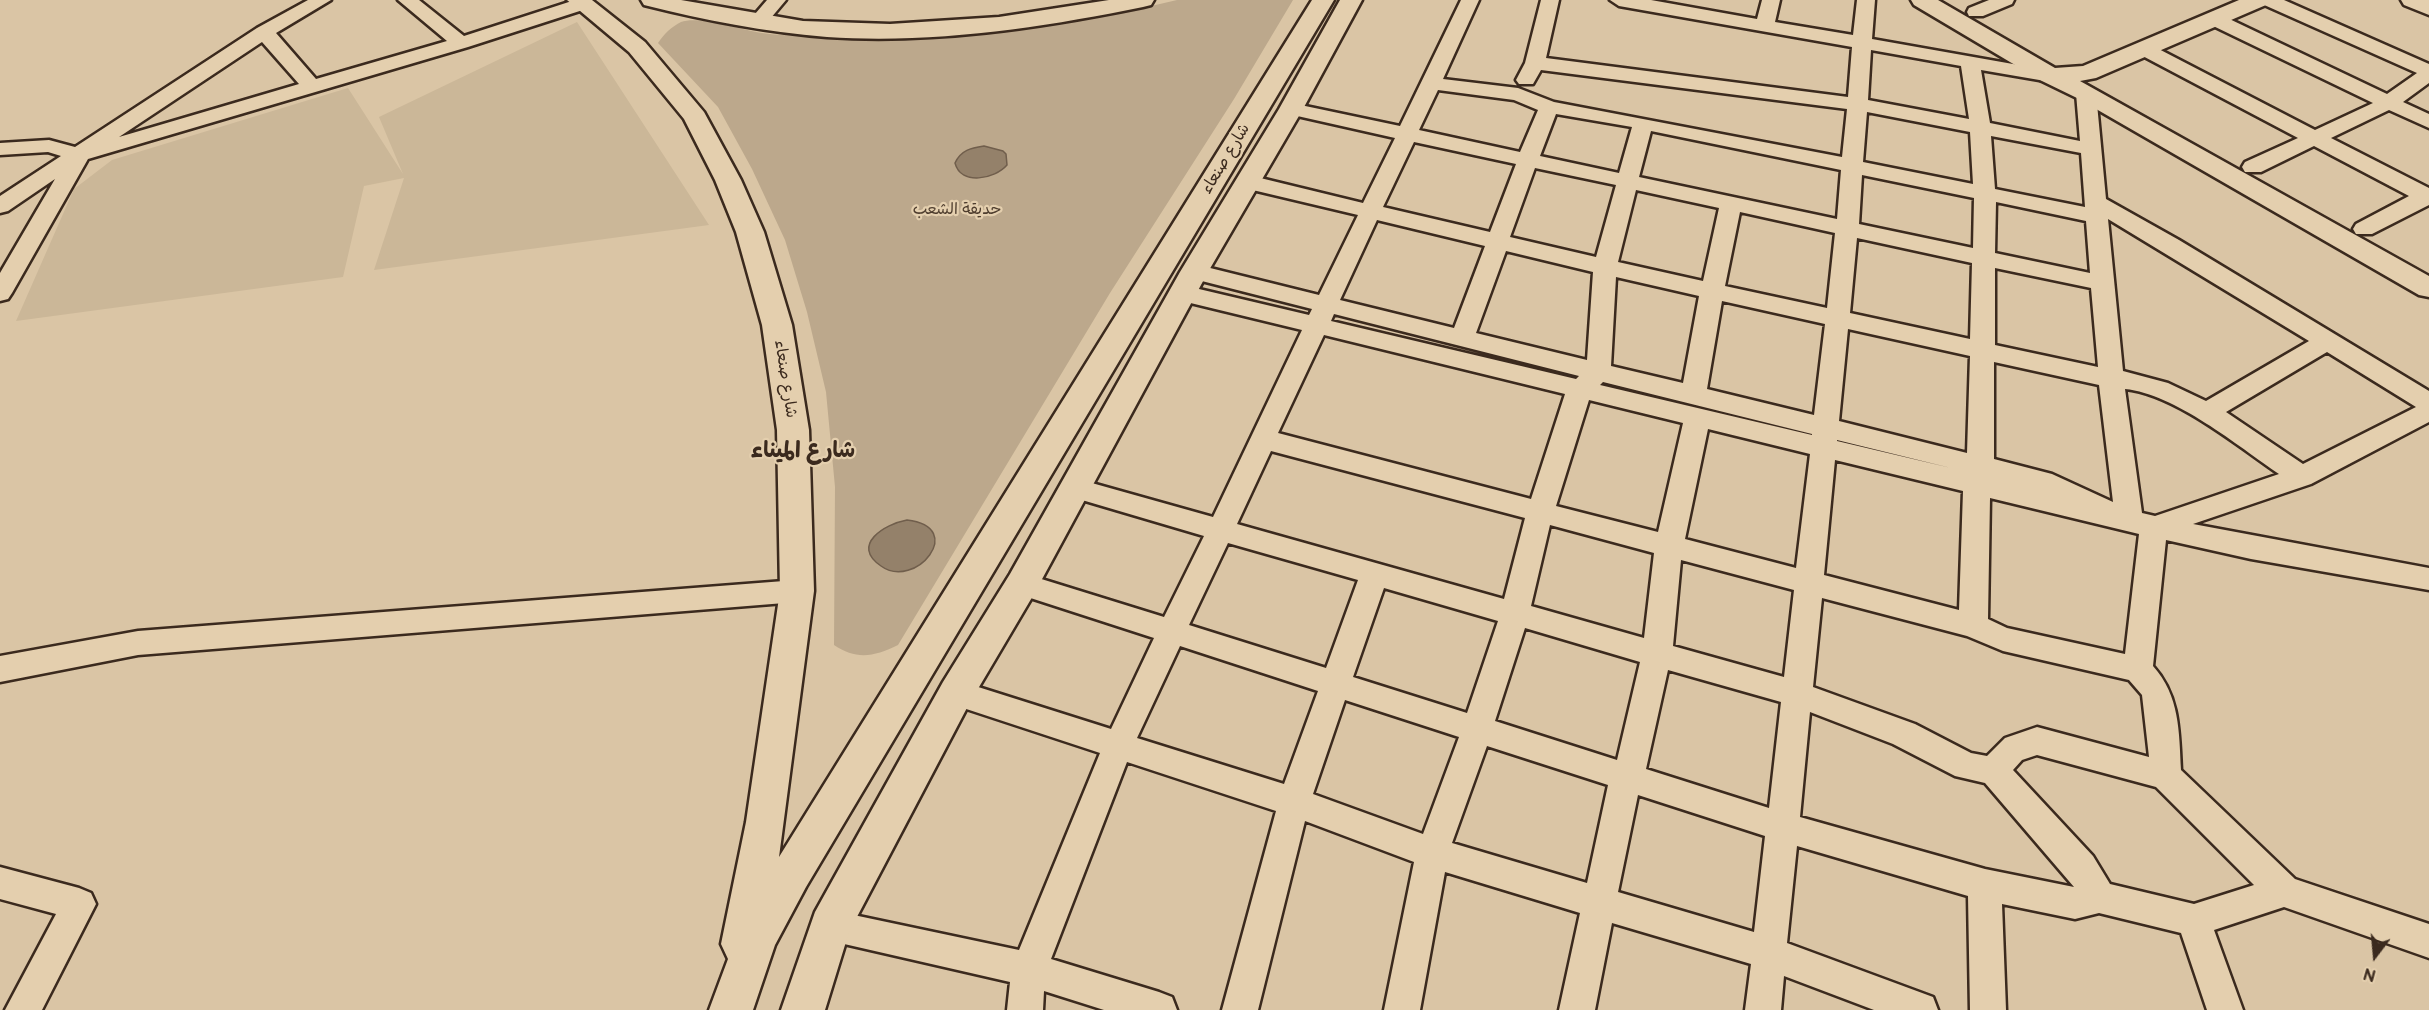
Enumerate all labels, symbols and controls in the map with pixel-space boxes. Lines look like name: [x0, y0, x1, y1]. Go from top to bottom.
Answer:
street label: شارع صنعاء: [1198, 120, 1254, 198]
park label: حديقة الشعب: [913, 200, 1001, 220]
street label: شارع صنعاء: [769, 339, 801, 419]
district label: شارع الميناء: [751, 438, 855, 464]
north arrow: [2345, 926, 2405, 986]
text: N: [2361, 963, 2378, 985]

